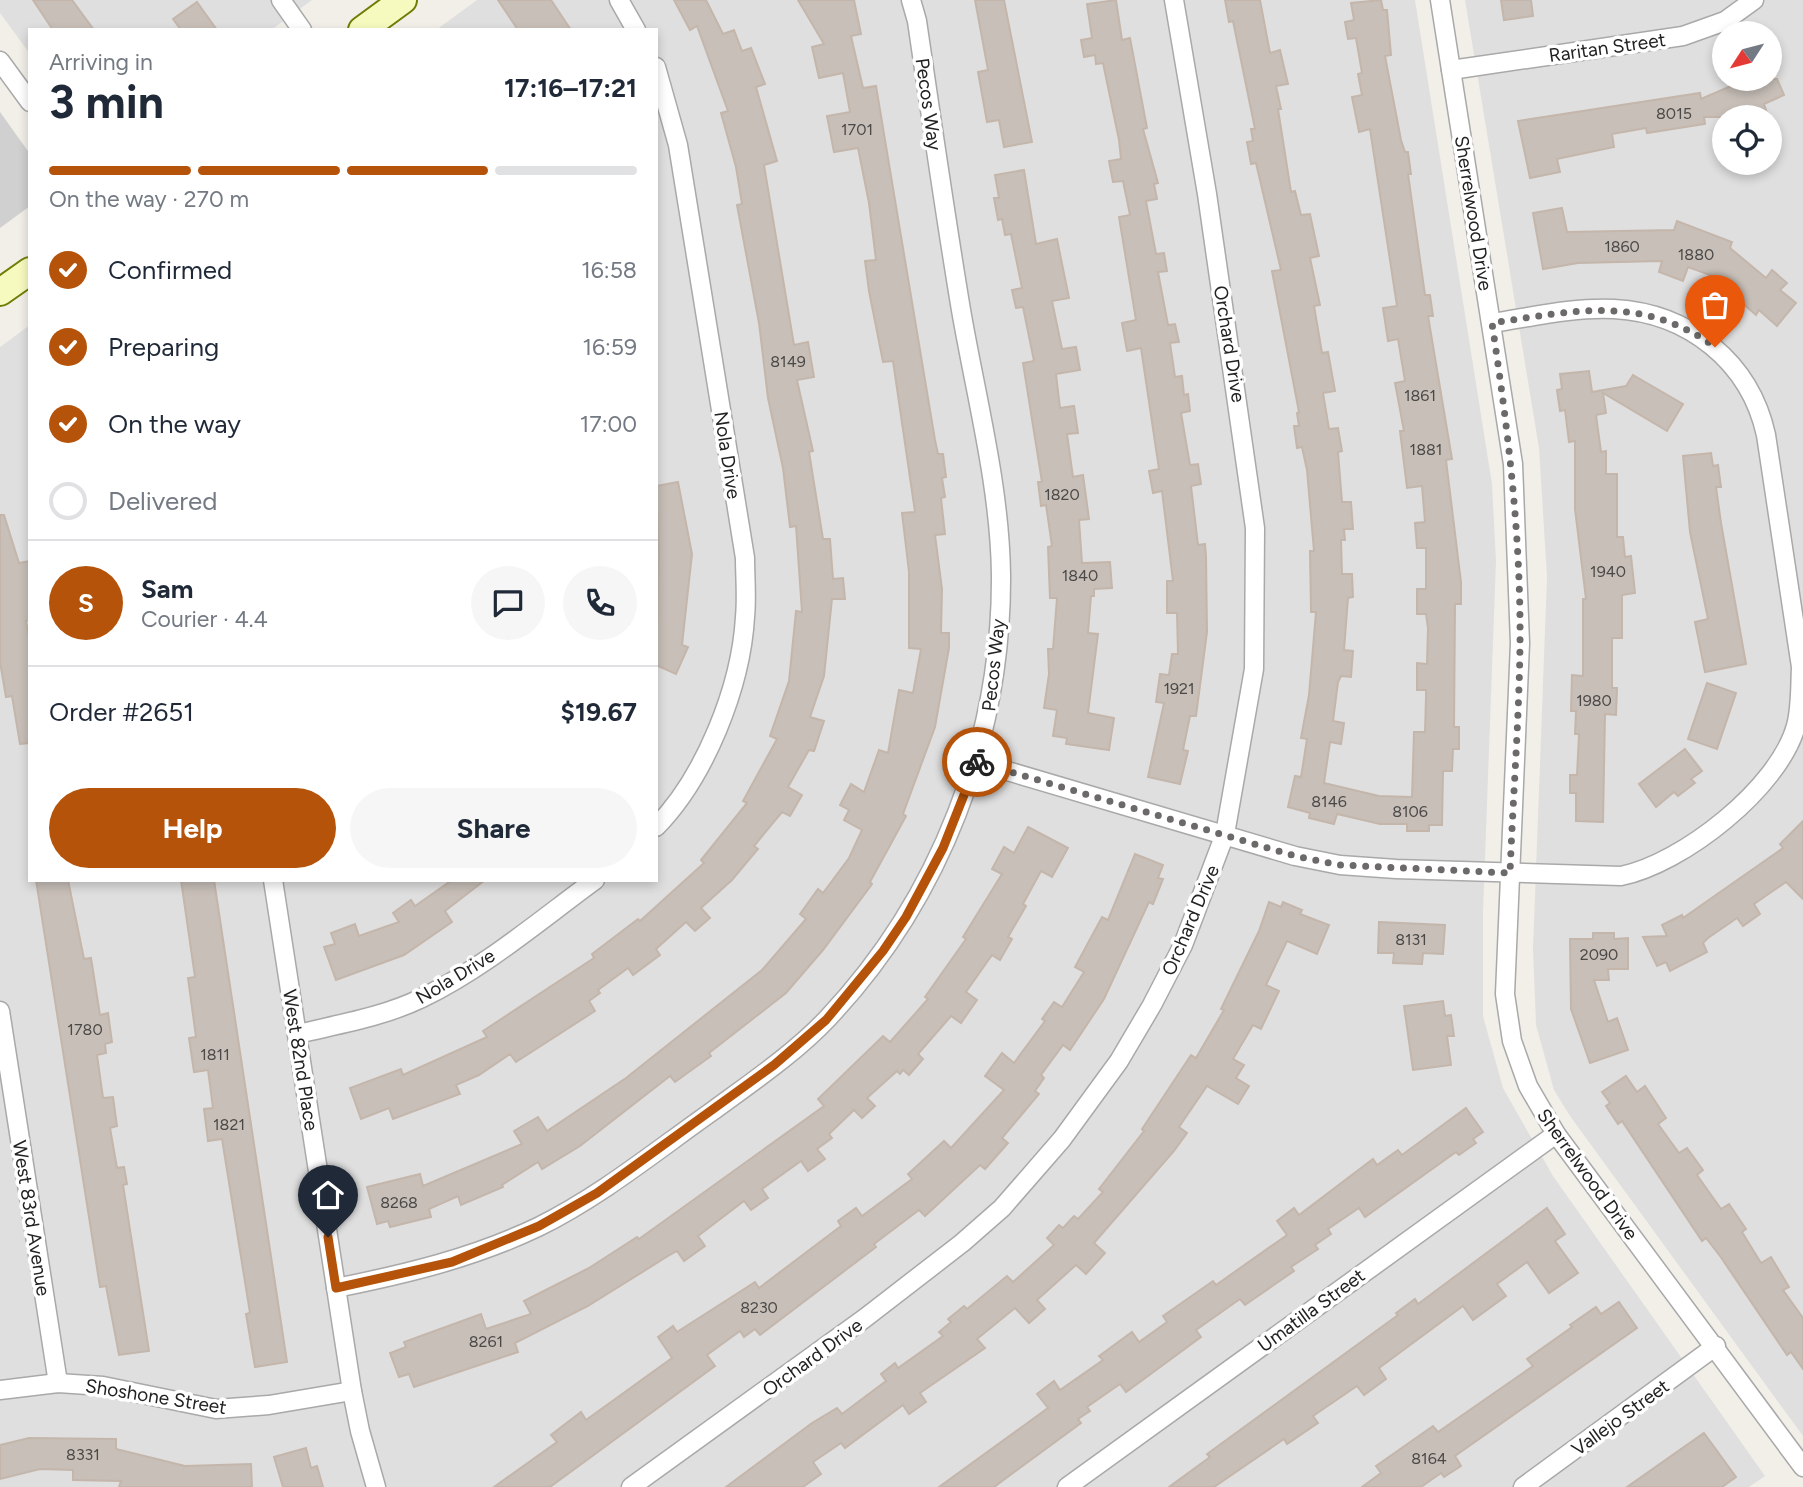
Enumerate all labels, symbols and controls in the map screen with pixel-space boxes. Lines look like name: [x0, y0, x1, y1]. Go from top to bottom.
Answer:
north arrow: [1712, 21, 1782, 91]
map controls: [1712, 21, 1782, 175]
street label: Raritan Street: [1547, 28, 1667, 67]
text: Arriving in: [49, 48, 153, 76]
street label: Pecos Way: [911, 56, 946, 152]
text: 17:16–17:21: [504, 72, 637, 104]
text: 3 min: [49, 74, 164, 130]
house number: 8015: [1656, 104, 1692, 123]
button: locate: [1712, 105, 1782, 175]
house number: 1701: [841, 120, 873, 139]
street label: Sherrelwood Drive: [1450, 134, 1497, 292]
text: On the way · 270 m: [49, 185, 249, 213]
house number: 1860: [1604, 237, 1640, 256]
house number: 1880: [1678, 245, 1714, 264]
icon: check: [49, 251, 87, 289]
text: Confirmed: [108, 254, 232, 286]
text: 16:58: [581, 256, 637, 284]
pin: [1685, 275, 1745, 347]
street label: Orchard Drive: [1209, 284, 1250, 404]
icon: bag: [1696, 286, 1734, 324]
icon: check: [49, 328, 87, 366]
text: Preparing: [108, 331, 219, 363]
text: 16:59: [582, 333, 637, 361]
house number: 8149: [770, 352, 806, 371]
house number: 1861: [1404, 386, 1436, 405]
icon: check: [49, 405, 87, 443]
text: On the way: [108, 408, 241, 440]
text: 17:00: [580, 410, 637, 438]
street label: Nola Drive: [709, 410, 746, 500]
house number: 1881: [1410, 440, 1442, 459]
text: Delivered: [108, 485, 217, 517]
house number: 1820: [1044, 485, 1080, 504]
house number: 1940: [1590, 562, 1626, 581]
button: chat: [471, 566, 545, 640]
button: phone: [563, 566, 637, 640]
house number: 1840: [1062, 566, 1098, 585]
text: Sam: [141, 573, 193, 605]
text: S: [78, 587, 94, 619]
text: Courier · 4.4: [141, 605, 268, 633]
street label: Pecos Way: [977, 618, 1010, 713]
house number: 1921: [1163, 679, 1195, 698]
house number: 1980: [1576, 691, 1612, 710]
text: Order #2651: [49, 696, 194, 728]
text: $19.67: [561, 696, 637, 728]
courier: [942, 727, 1012, 797]
icon: bike: [958, 743, 996, 781]
button: Help: [49, 788, 336, 868]
button: Share: [350, 788, 637, 868]
house number: 8146: [1311, 792, 1347, 811]
house number: 8106: [1392, 802, 1428, 821]
street label: Orchard Drive: [1157, 861, 1224, 979]
house number: 8131: [1395, 930, 1427, 949]
street label: Nola Drive: [412, 944, 499, 1009]
house number: 2090: [1580, 945, 1618, 964]
street label: West 82nd Place: [278, 988, 323, 1132]
house number: 1780: [67, 1020, 103, 1039]
house number: 1811: [200, 1045, 230, 1064]
street label: Sherrelwood Drive: [1532, 1104, 1643, 1244]
house number: 1821: [213, 1115, 245, 1134]
street label: West 83rd Avenue: [8, 1139, 55, 1297]
pin: [298, 1165, 358, 1237]
icon: home: [309, 1176, 347, 1214]
house number: 8268: [380, 1193, 418, 1212]
street label: Umatilla Street: [1253, 1264, 1369, 1357]
house number: 8230: [740, 1298, 778, 1317]
street label: Orchard Drive: [758, 1313, 867, 1401]
house number: 8261: [469, 1332, 503, 1351]
street label: Shoshone Street: [84, 1374, 228, 1419]
street label: Vallejo Street: [1567, 1374, 1674, 1460]
house number: 8331: [66, 1445, 100, 1464]
house number: 8164: [1411, 1449, 1447, 1468]

